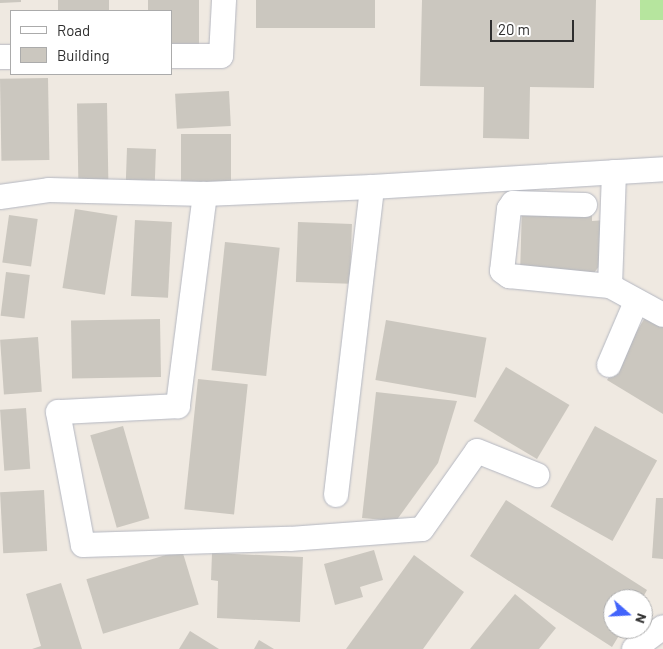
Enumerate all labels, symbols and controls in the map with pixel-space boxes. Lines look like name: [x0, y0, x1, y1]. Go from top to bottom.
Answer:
legend: [10, 10, 172, 75]
scale bar: [493, 10, 577, 42]
text: 20 m: [498, 20, 530, 38]
text: Road: [57, 21, 90, 39]
text: Building: [57, 46, 110, 64]
north arrow: [603, 589, 653, 639]
text: N: [632, 612, 651, 626]

